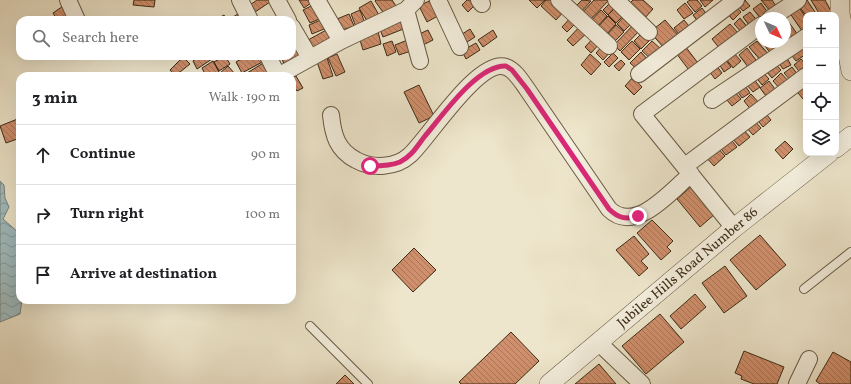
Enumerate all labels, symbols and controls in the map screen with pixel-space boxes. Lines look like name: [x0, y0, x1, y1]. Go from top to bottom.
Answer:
north arrow: [755, 12, 791, 48]
map controls: [803, 12, 839, 156]
button: +: [803, 12, 839, 48]
search box: [16, 16, 296, 60]
icon: search: [30, 27, 52, 49]
text: Search here: [62, 28, 139, 49]
button: −: [803, 48, 839, 84]
button: locate: [803, 84, 839, 120]
text: 3 min: [32, 87, 78, 110]
text: Walk · 190 m: [209, 89, 280, 107]
button: layers: [803, 120, 839, 156]
icon: ahead: [32, 144, 54, 166]
text: Continue: [70, 144, 135, 165]
text: 90 m: [251, 146, 280, 164]
route start: [361, 157, 379, 175]
street label: Jubilee Hills Road Number 86: [613, 203, 763, 333]
icon: right: [32, 204, 54, 226]
text: Turn right: [70, 204, 144, 225]
text: 100 m: [245, 206, 280, 224]
route end: [629, 207, 647, 225]
icon: arrive: [32, 264, 54, 286]
text: Arrive at destination: [70, 264, 217, 285]

